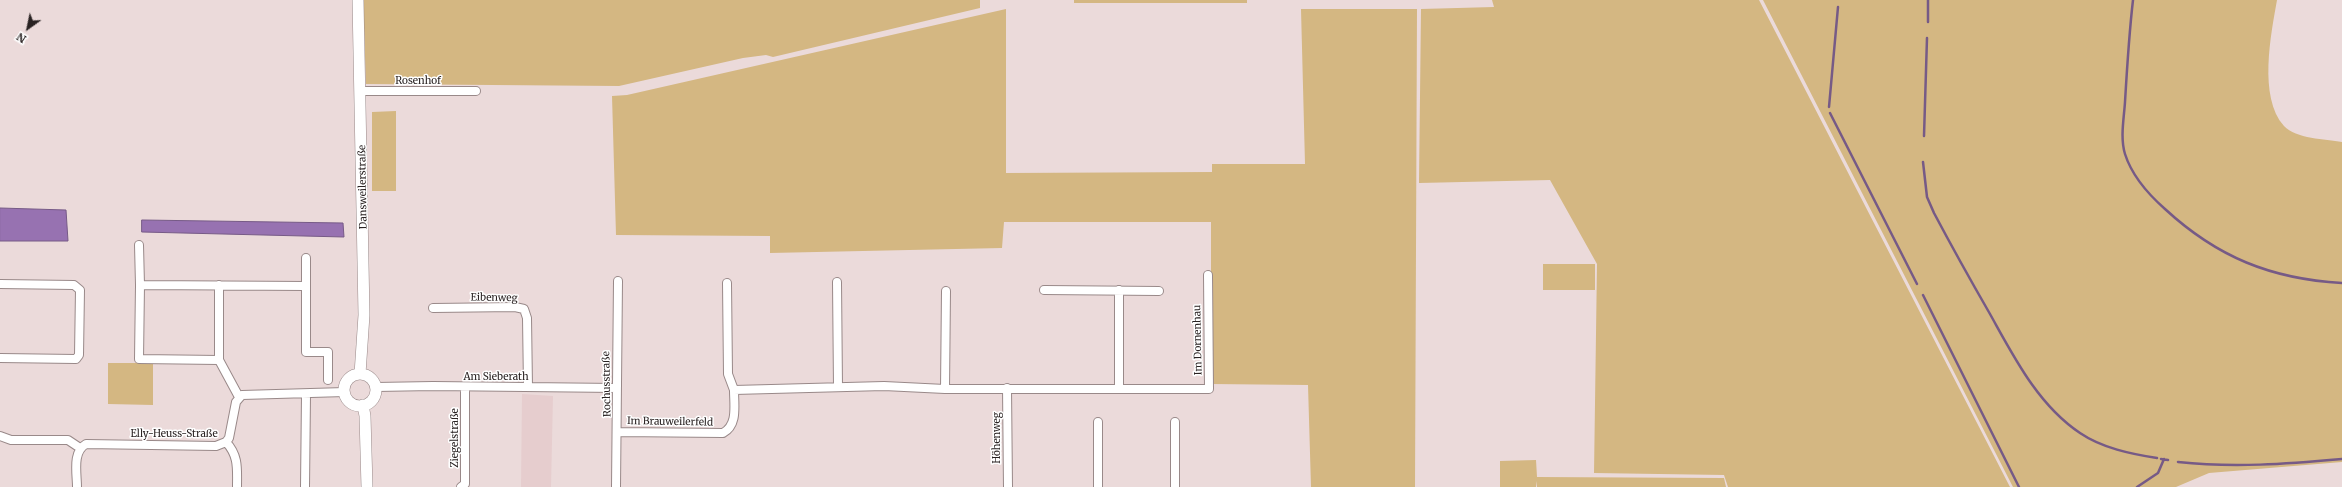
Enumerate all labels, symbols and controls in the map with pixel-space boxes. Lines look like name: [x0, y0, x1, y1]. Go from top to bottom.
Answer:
north arrow: [8, 8, 48, 48]
text: N: [14, 30, 29, 46]
street label: Rosenhof: [395, 75, 441, 87]
street label: Dansweilerstraße: [356, 145, 370, 229]
street label: Eibenweg: [470, 292, 518, 304]
street label: Im Dornenhau: [1191, 305, 1205, 375]
street label: Rochusstraße: [600, 351, 614, 417]
street label: Am Sieberath: [463, 371, 529, 383]
street label: Ziegelstraße: [449, 408, 461, 468]
street label: Höhenweg: [991, 412, 1003, 464]
street label: Im Brauweilerfeld: [627, 415, 713, 429]
street label: Elly-Heuss-Straße: [130, 428, 218, 440]

